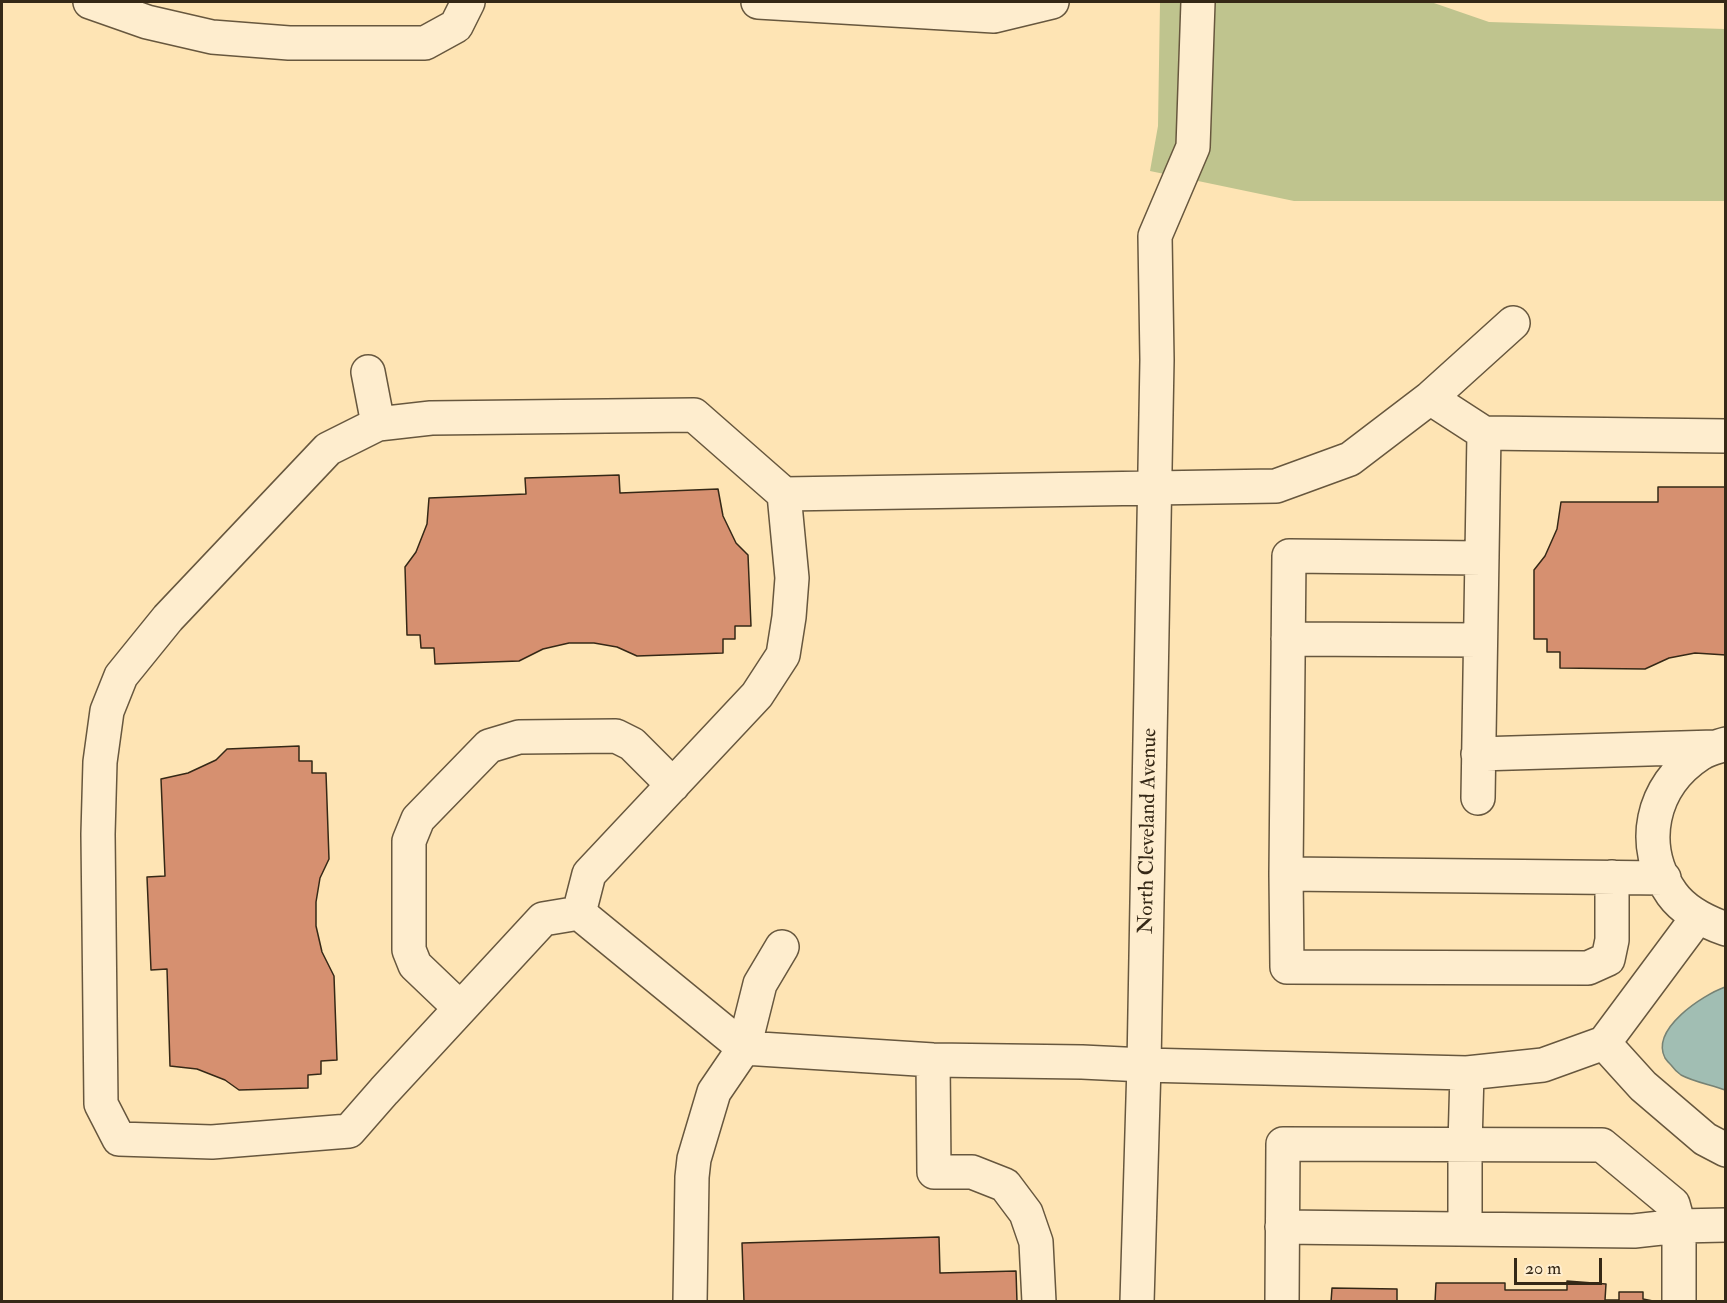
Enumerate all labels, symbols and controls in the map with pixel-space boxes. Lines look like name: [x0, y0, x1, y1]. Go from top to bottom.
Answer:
street label: North Cleveland Avenue: [1135, 728, 1163, 934]
scale bar: [1517, 1246, 1606, 1284]
text: 20 m: [1525, 1257, 1561, 1280]

